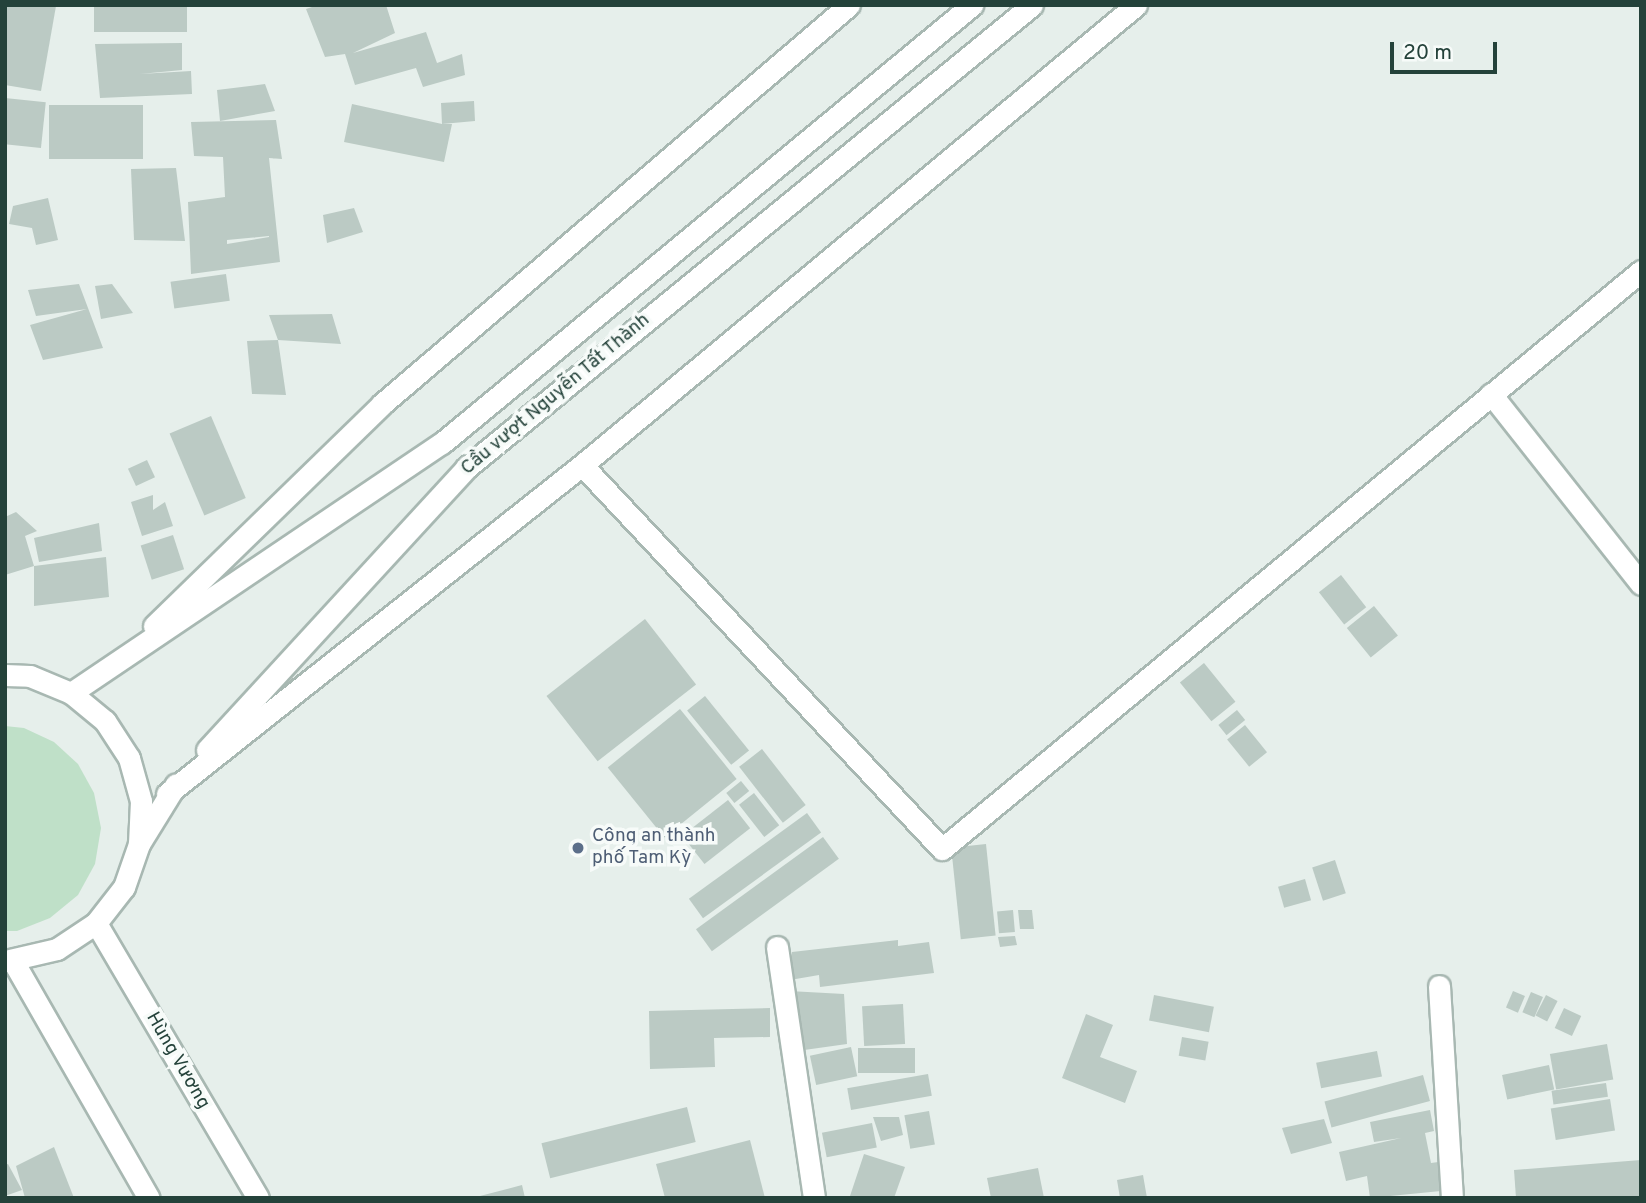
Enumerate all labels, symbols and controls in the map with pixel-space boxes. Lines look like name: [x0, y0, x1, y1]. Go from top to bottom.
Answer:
scale bar: [1394, 28, 1501, 72]
text: 20 m: [1403, 40, 1452, 67]
street label: Cầu vượt Nguyễn Tất Thành: [456, 309, 656, 481]
place label: Công an thành phố Tam Kỳ: [592, 826, 716, 870]
marker: Công an thành phố Tam Kỳ: [570, 840, 586, 856]
street label: Hùng Vương: [140, 1008, 214, 1114]

